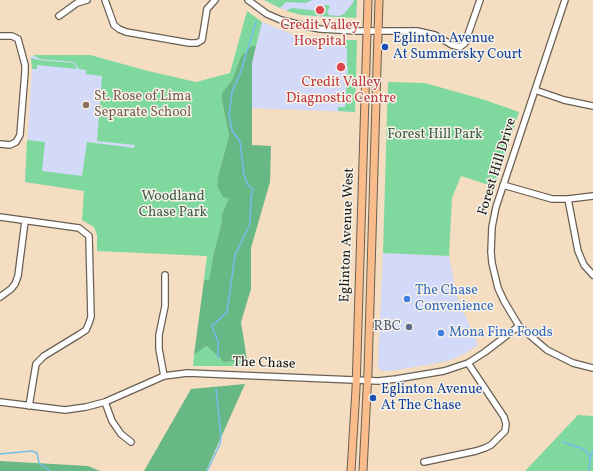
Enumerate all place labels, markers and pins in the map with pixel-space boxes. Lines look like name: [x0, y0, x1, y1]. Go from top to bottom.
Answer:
marker: Credit Valley Hospital: [314, 4, 326, 16]
place label: Credit Valley Hospital: [280, 18, 360, 50]
place label: Eglinton Avenue At Summersky Court: [393, 31, 523, 64]
marker: Eglinton Avenue At Summersky Court: [380, 42, 390, 52]
marker: Credit Valley Diagnostic Centre: [335, 61, 347, 73]
place label: Credit Valley Diagnostic Centre: [286, 75, 396, 108]
place label: St. Rose of Lima Separate School: [94, 89, 191, 122]
marker: St. Rose of Lima Separate School: [81, 100, 91, 110]
place label: The Chase Convenience: [415, 283, 494, 316]
marker: The Chase Convenience: [402, 294, 412, 304]
place label: RBC: [374, 319, 401, 335]
marker: RBC: [404, 322, 414, 332]
place label: Mona Fine Foods: [449, 325, 553, 341]
marker: Mona Fine Foods: [436, 328, 446, 338]
place label: Eglinton Avenue At The Chase: [381, 382, 482, 414]
marker: Eglinton Avenue At The Chase: [368, 393, 378, 403]

